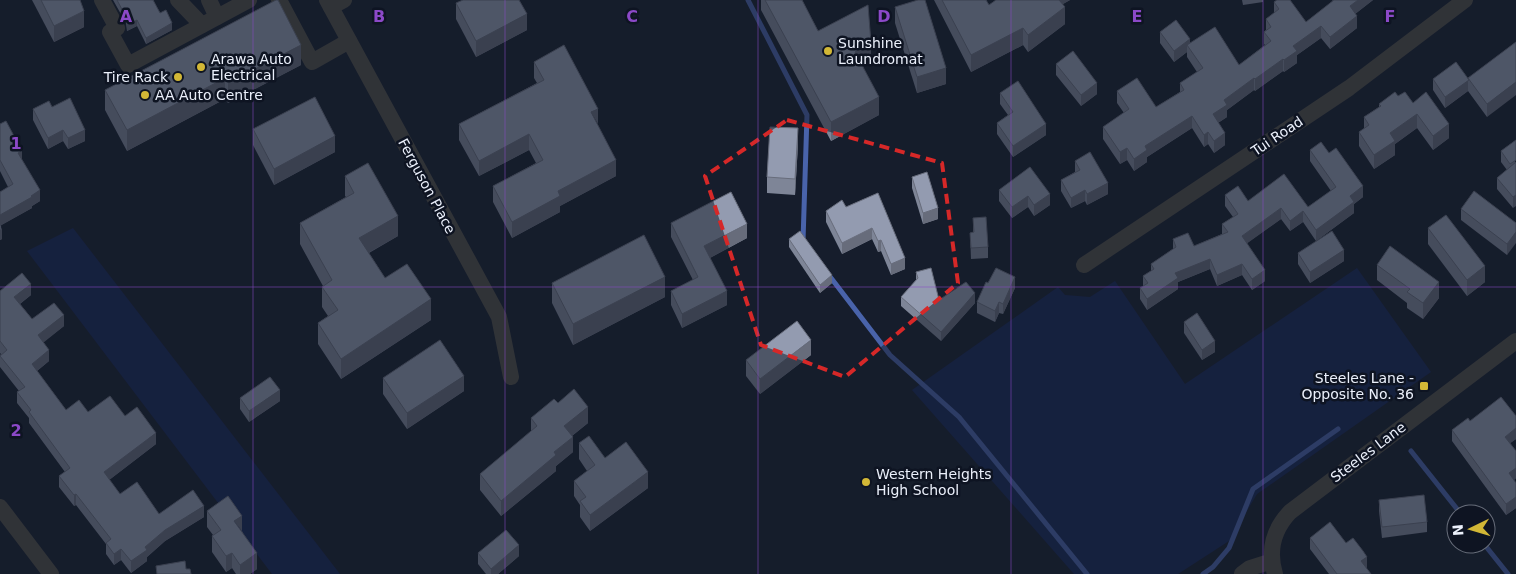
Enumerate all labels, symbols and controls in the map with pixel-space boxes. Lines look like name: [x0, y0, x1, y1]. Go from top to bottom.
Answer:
text: A: [120, 7, 133, 26]
text: B: [373, 7, 385, 26]
text: C: [626, 7, 638, 26]
text: D: [877, 7, 891, 26]
text: E: [1132, 7, 1142, 26]
text: F: [1385, 7, 1395, 26]
place label: Sunshine Laundromat: [838, 35, 923, 67]
marker: Sunshine Laundromat: [822, 45, 834, 57]
place label: Arawa Auto Electrical: [211, 51, 292, 83]
marker: Arawa Auto Electrical: [195, 61, 207, 73]
place label: Tire Rack: [103, 69, 169, 85]
marker: Tire Rack: [172, 71, 184, 83]
place label: AA Auto Centre: [155, 87, 263, 103]
marker: AA Auto Centre: [139, 89, 151, 101]
street label: Tui Road: [1247, 113, 1306, 160]
text: 1: [10, 134, 22, 153]
street label: Ferguson Place: [395, 136, 459, 236]
place label: Steeles Lane - Opposite No. 36: [1301, 370, 1414, 402]
marker: Steeles Lane - Opposite No. 36: [1418, 380, 1430, 392]
street label: Steeles Lane: [1327, 419, 1409, 485]
text: 2: [10, 421, 22, 440]
place label: Western Heights High School: [876, 466, 991, 498]
marker: Western Heights High School: [860, 476, 872, 488]
north arrow: [1446, 504, 1496, 554]
text: N: [1450, 524, 1467, 537]

